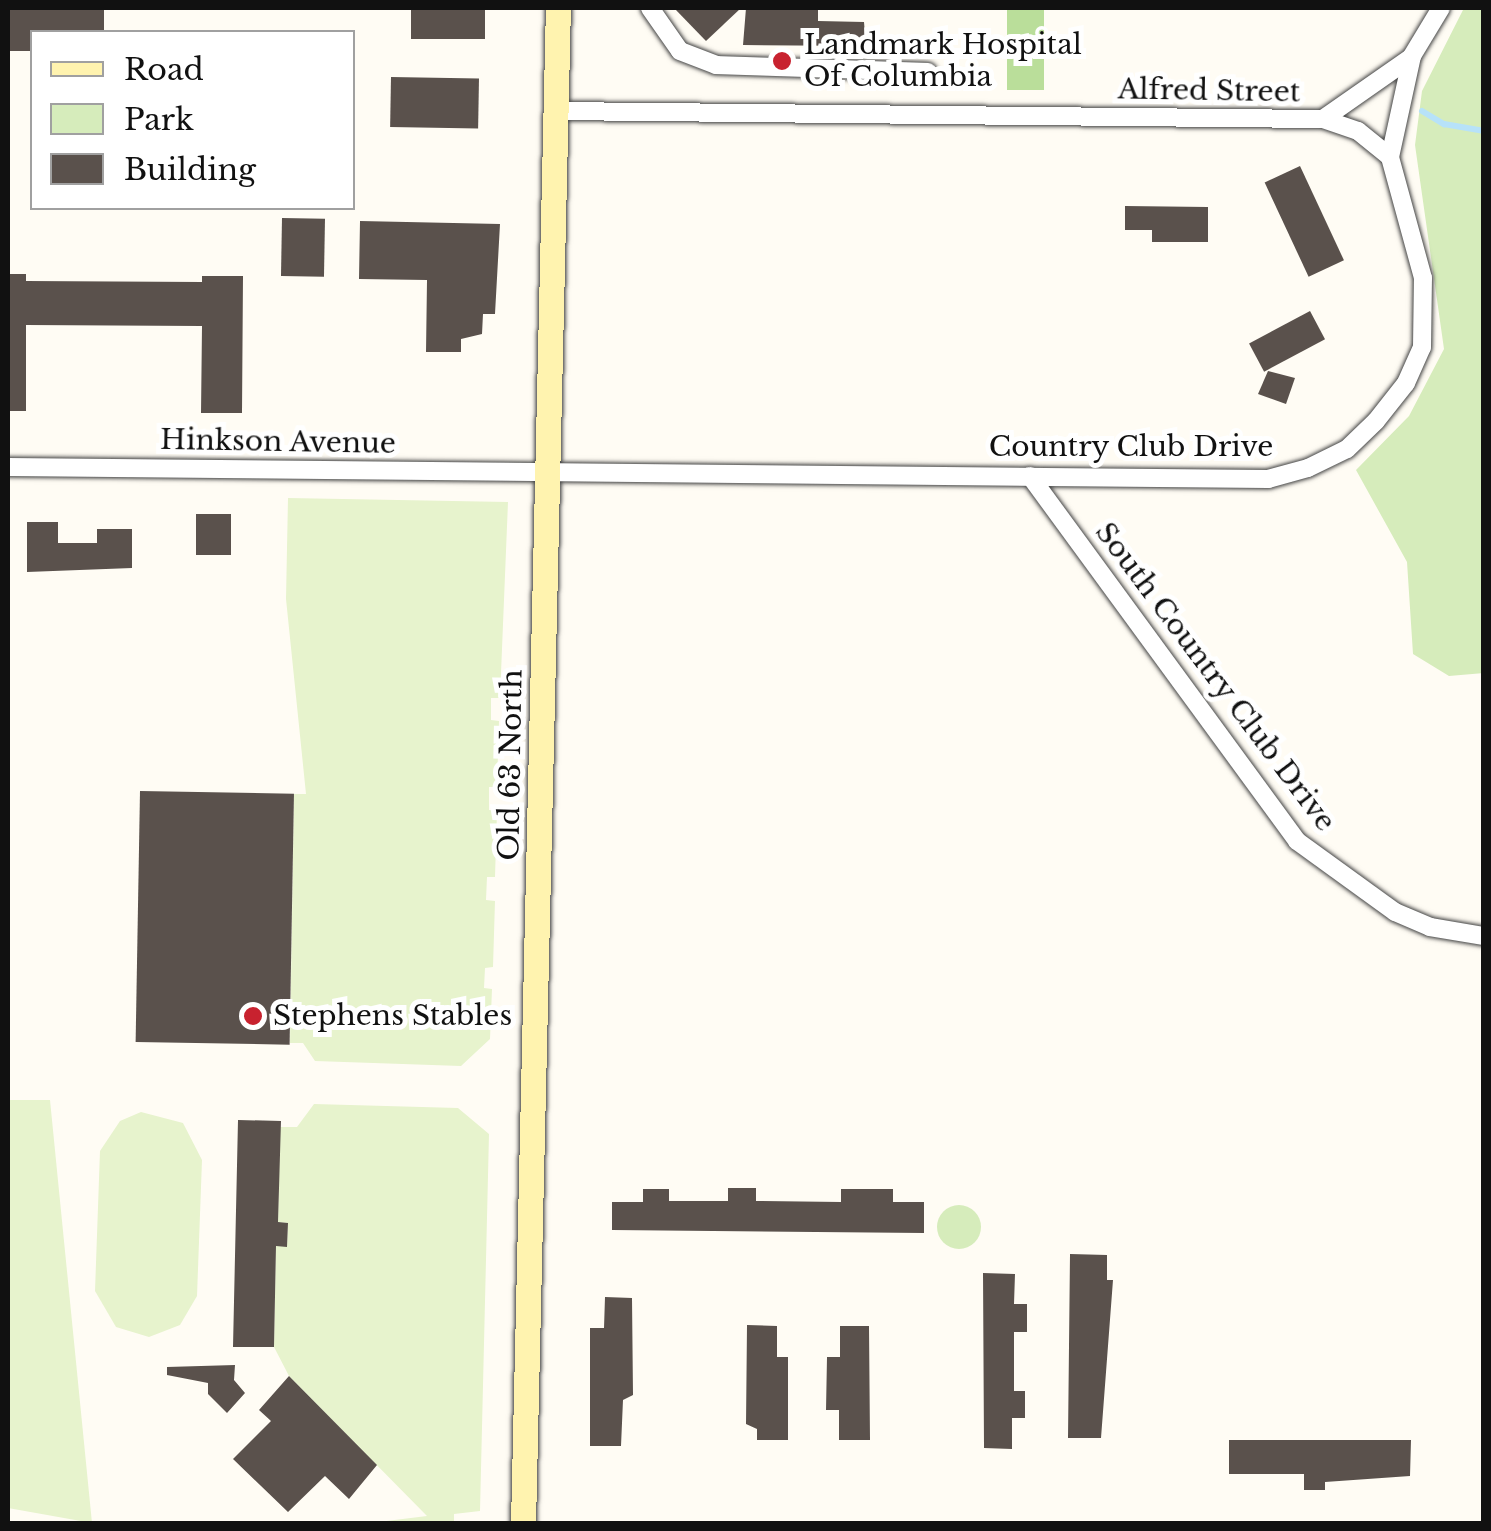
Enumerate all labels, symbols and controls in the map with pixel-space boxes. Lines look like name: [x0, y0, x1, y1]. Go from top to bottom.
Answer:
place label: Landmark Hospital Of Columbia: [804, 28, 1082, 94]
legend: [30, 30, 355, 210]
marker: Landmark Hospital Of Columbia: [769, 48, 795, 74]
text: Road: [124, 51, 204, 88]
street label: Alfred Street: [1117, 73, 1301, 109]
text: Park: [124, 101, 194, 138]
text: Building: [124, 151, 256, 188]
street label: Hinkson Avenue: [159, 423, 397, 461]
street label: Country Club Drive: [988, 430, 1274, 464]
street label: South Country Club Drive: [1088, 516, 1342, 838]
street label: Old 63 North: [493, 669, 529, 861]
place label: Stephens Stables: [273, 999, 512, 1033]
marker: Stephens Stables: [242, 1005, 264, 1027]

